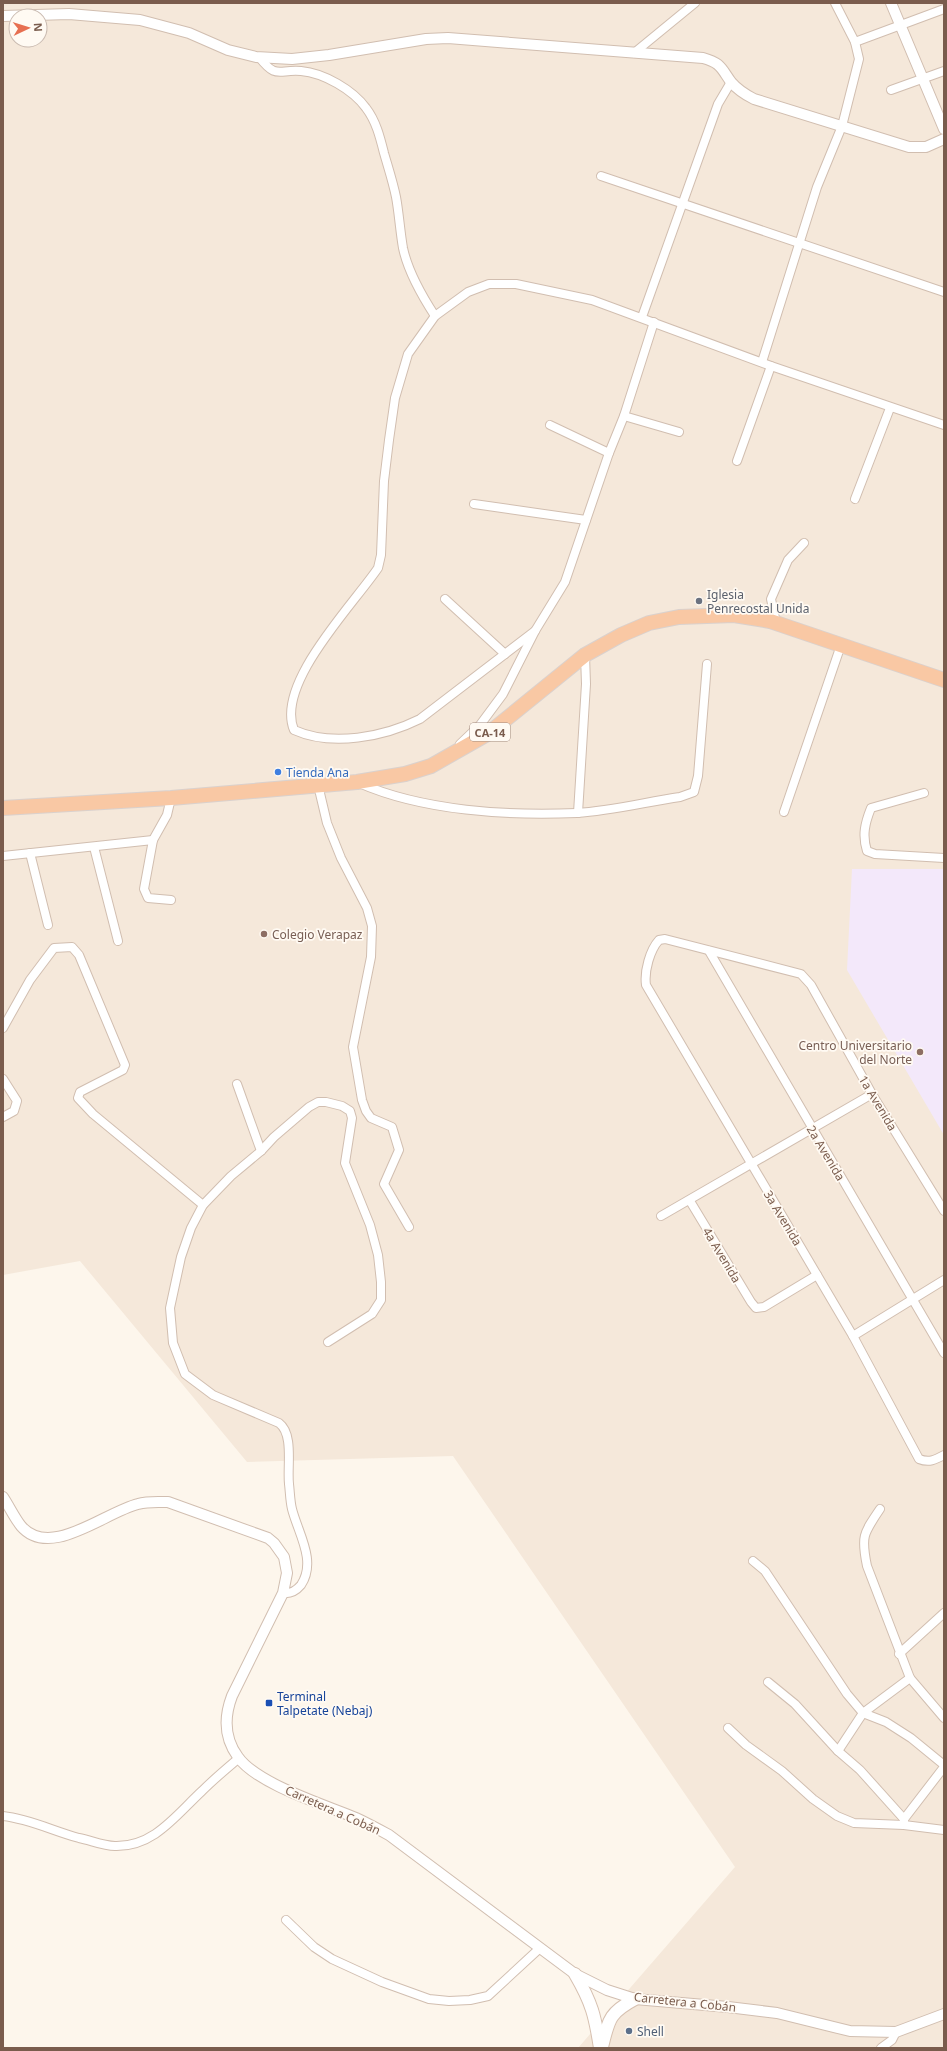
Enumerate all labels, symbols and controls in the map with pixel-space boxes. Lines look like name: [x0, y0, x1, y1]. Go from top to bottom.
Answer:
north arrow: [8, 8, 48, 48]
text: N: [31, 22, 46, 32]
place label: Iglesia Penrecostal Unida: [707, 586, 809, 617]
marker: Iglesia Penrecostal Unida: [694, 596, 704, 606]
road number: CA-14: [470, 723, 510, 741]
place label: Tienda Ana: [286, 764, 349, 781]
marker: Tienda Ana: [273, 767, 283, 777]
place label: Colegio Verapaz: [272, 926, 363, 943]
marker: Colegio Verapaz: [259, 929, 269, 939]
place label: Centro Universitario del Norte: [798, 1037, 912, 1068]
marker: Centro Universitario del Norte: [915, 1047, 925, 1057]
street label: 1a Avenida: [855, 1072, 901, 1134]
street label: 2a Avenida: [803, 1122, 849, 1184]
street label: 3a Avenida: [760, 1187, 806, 1249]
street label: 4a Avenida: [699, 1224, 745, 1286]
place label: Terminal Talpetate (Nebaj): [277, 1688, 373, 1719]
marker: Terminal Talpetate (Nebaj): [264, 1698, 274, 1708]
street label: Carretera a Cobán: [283, 1781, 383, 1839]
street label: Carretera a Cobán: [633, 1988, 737, 2016]
place label: Shell: [637, 2023, 664, 2040]
marker: Shell: [624, 2026, 634, 2036]

